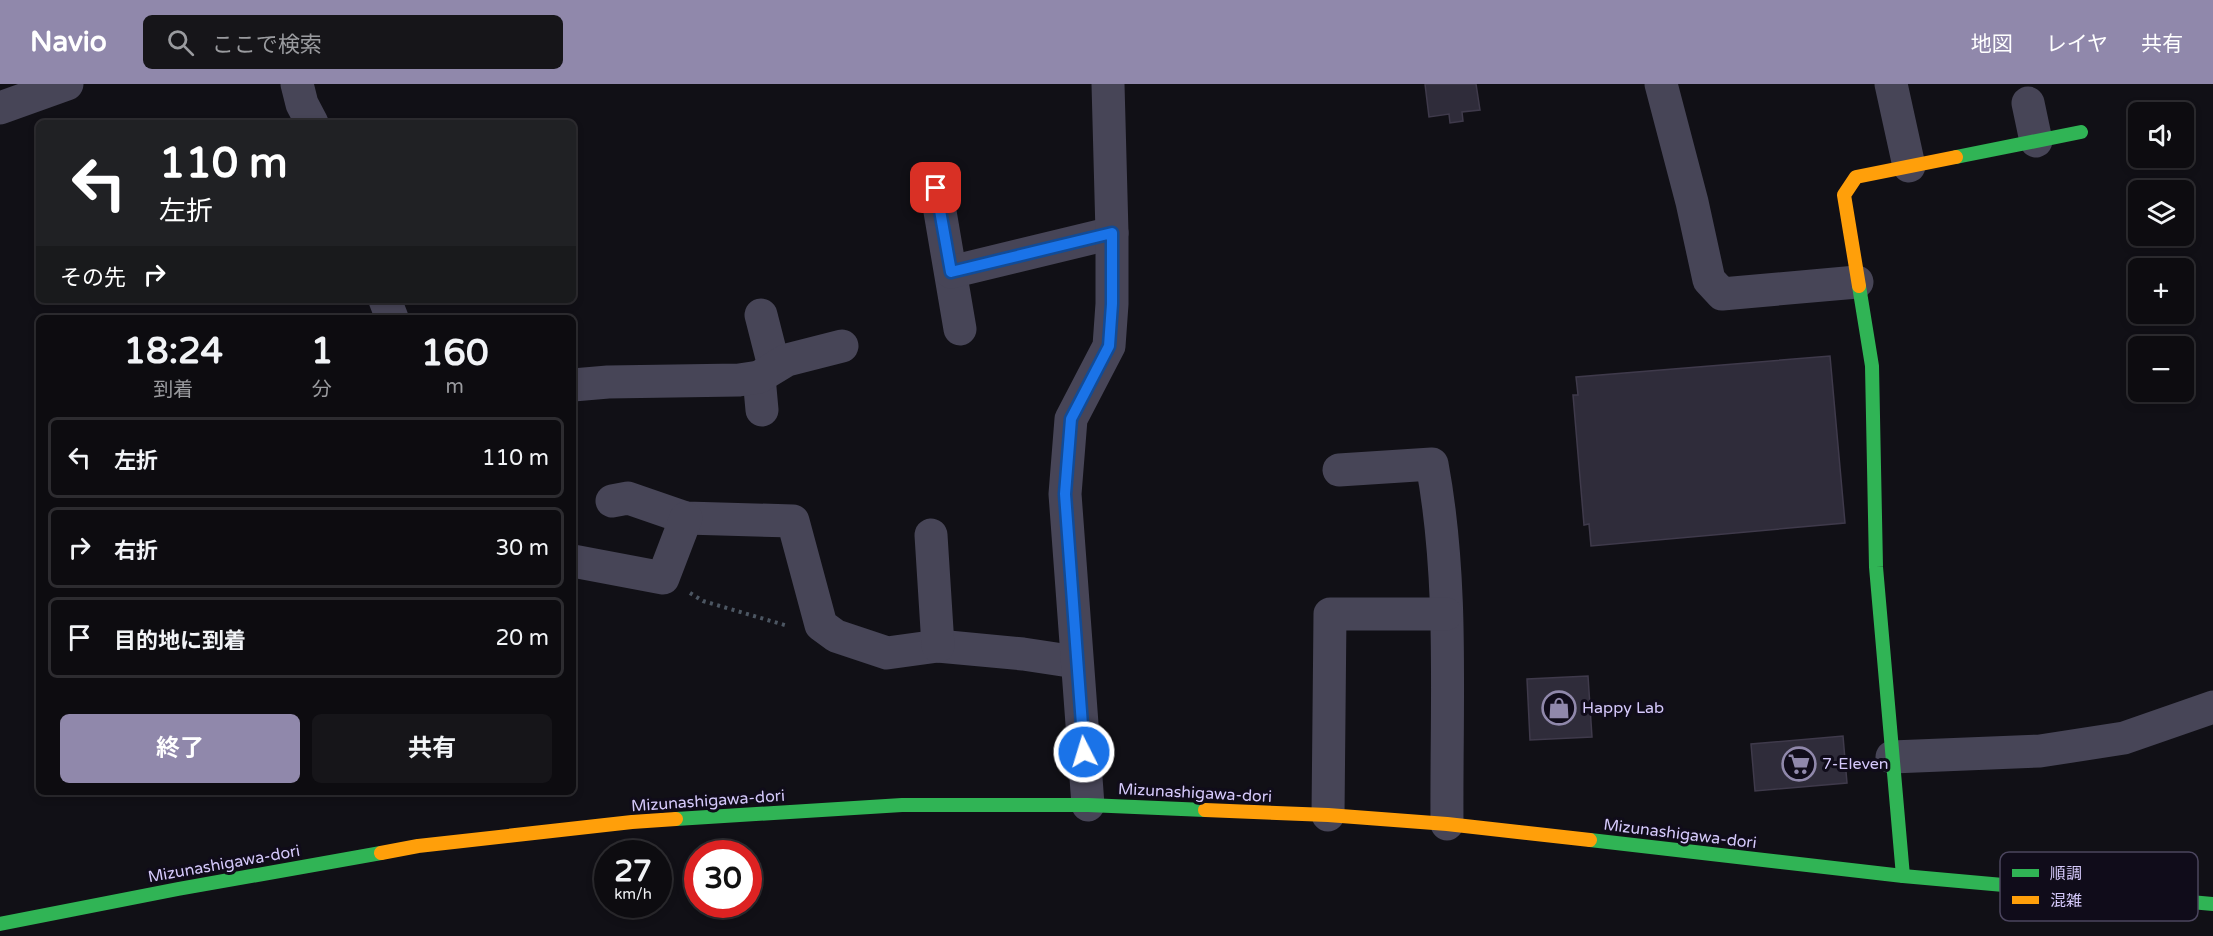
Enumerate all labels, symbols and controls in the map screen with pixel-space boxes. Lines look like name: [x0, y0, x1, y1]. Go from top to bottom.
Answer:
search box: [143, 15, 563, 69]
text: Navio: [30, 25, 107, 59]
icon: search: [164, 26, 197, 59]
text: ここで検索: [212, 32, 322, 58]
text: 地図: [1971, 32, 2013, 57]
text: レイヤ: [2046, 32, 2108, 57]
text: 共有: [2141, 32, 2183, 57]
map controls: [2128, 102, 2194, 402]
button: sound: [2128, 102, 2194, 168]
text: 110 m: [159, 138, 288, 189]
icon: left: [60, 144, 138, 222]
pin: [910, 162, 961, 213]
icon: arrive: [919, 171, 952, 204]
button: layers: [2128, 180, 2194, 246]
text: 左折: [159, 195, 213, 228]
icon: right: [138, 258, 171, 291]
button: +: [2128, 258, 2194, 324]
text: その先: [60, 265, 126, 291]
text: 18:24: [123, 330, 223, 373]
text: 1: [311, 330, 333, 373]
text: 160: [421, 332, 489, 375]
button: −: [2128, 336, 2194, 402]
text: m: [445, 375, 464, 399]
text: 到着: [153, 378, 193, 402]
text: 分: [312, 378, 332, 402]
icon: left: [63, 441, 96, 474]
text: 110 m: [482, 445, 549, 471]
text: 左折: [114, 448, 158, 474]
icon: right: [63, 531, 96, 564]
text: 30 m: [495, 535, 549, 561]
text: 右折: [114, 538, 158, 564]
icon: arrive: [63, 621, 96, 654]
text: 20 m: [495, 625, 549, 651]
text: 目的地に到着: [114, 628, 246, 654]
shop icon: Happy Lab: [1541, 690, 1577, 726]
place label: Happy Lab: [1582, 698, 1664, 718]
button: 終了: [60, 714, 300, 783]
button: 共有: [312, 714, 552, 783]
position arrow: [1052, 720, 1116, 784]
supermarket icon: 7-Eleven: [1781, 746, 1817, 782]
place label: 7-Eleven: [1822, 754, 1889, 774]
street label: Mizunashigawa-dori: [1118, 779, 1272, 807]
street label: Mizunashigawa-dori: [630, 786, 786, 816]
street label: Mizunashigawa-dori: [1602, 815, 1758, 853]
speed limit sign: 30: [684, 840, 762, 918]
street label: Mizunashigawa-dori: [146, 841, 302, 887]
legend: [2000, 852, 2198, 921]
text: 27: [614, 853, 652, 890]
text: 順調: [2050, 864, 2082, 884]
text: km/h: [614, 885, 652, 903]
text: 混雑: [2050, 891, 2082, 911]

